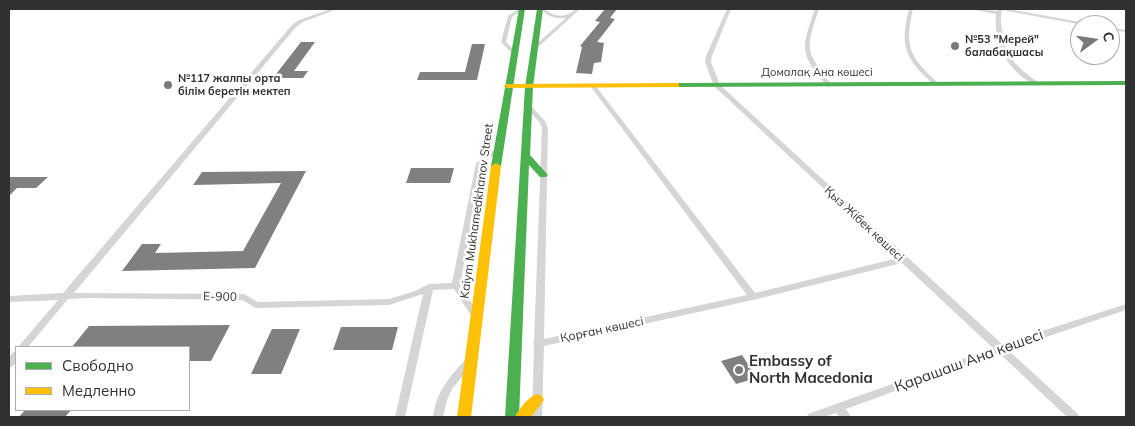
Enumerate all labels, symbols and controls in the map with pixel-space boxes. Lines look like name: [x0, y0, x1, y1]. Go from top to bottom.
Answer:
north arrow: [1070, 15, 1120, 65]
text: С: [1099, 30, 1118, 43]
place label: №53 "Мерей" балабақшасы: [965, 33, 1043, 59]
marker: №53 "Мерей" балабақшасы: [949, 40, 961, 52]
street label: Домалақ Ана көшесі: [761, 66, 873, 80]
place label: №117 жалпы орта білім беретін мектеп: [178, 72, 291, 98]
marker: №117 жалпы орта білім беретін мектеп: [162, 79, 174, 91]
street label: Kaiym Mukhamedkhanov Street: [458, 123, 496, 299]
street label: Қыз Жібек көшесі: [821, 183, 907, 265]
street label: E-900: [203, 290, 237, 304]
street label: Қорған көшесі: [559, 314, 645, 346]
street label: Қарашаш Ана көшесі: [892, 326, 1046, 396]
legend: [15, 346, 190, 411]
place label: Embassy of North Macedonia: [749, 352, 873, 387]
text: Свободно: [62, 356, 134, 375]
marker: Embassy of North Macedonia: [733, 364, 745, 376]
text: Медленно: [62, 381, 136, 400]

